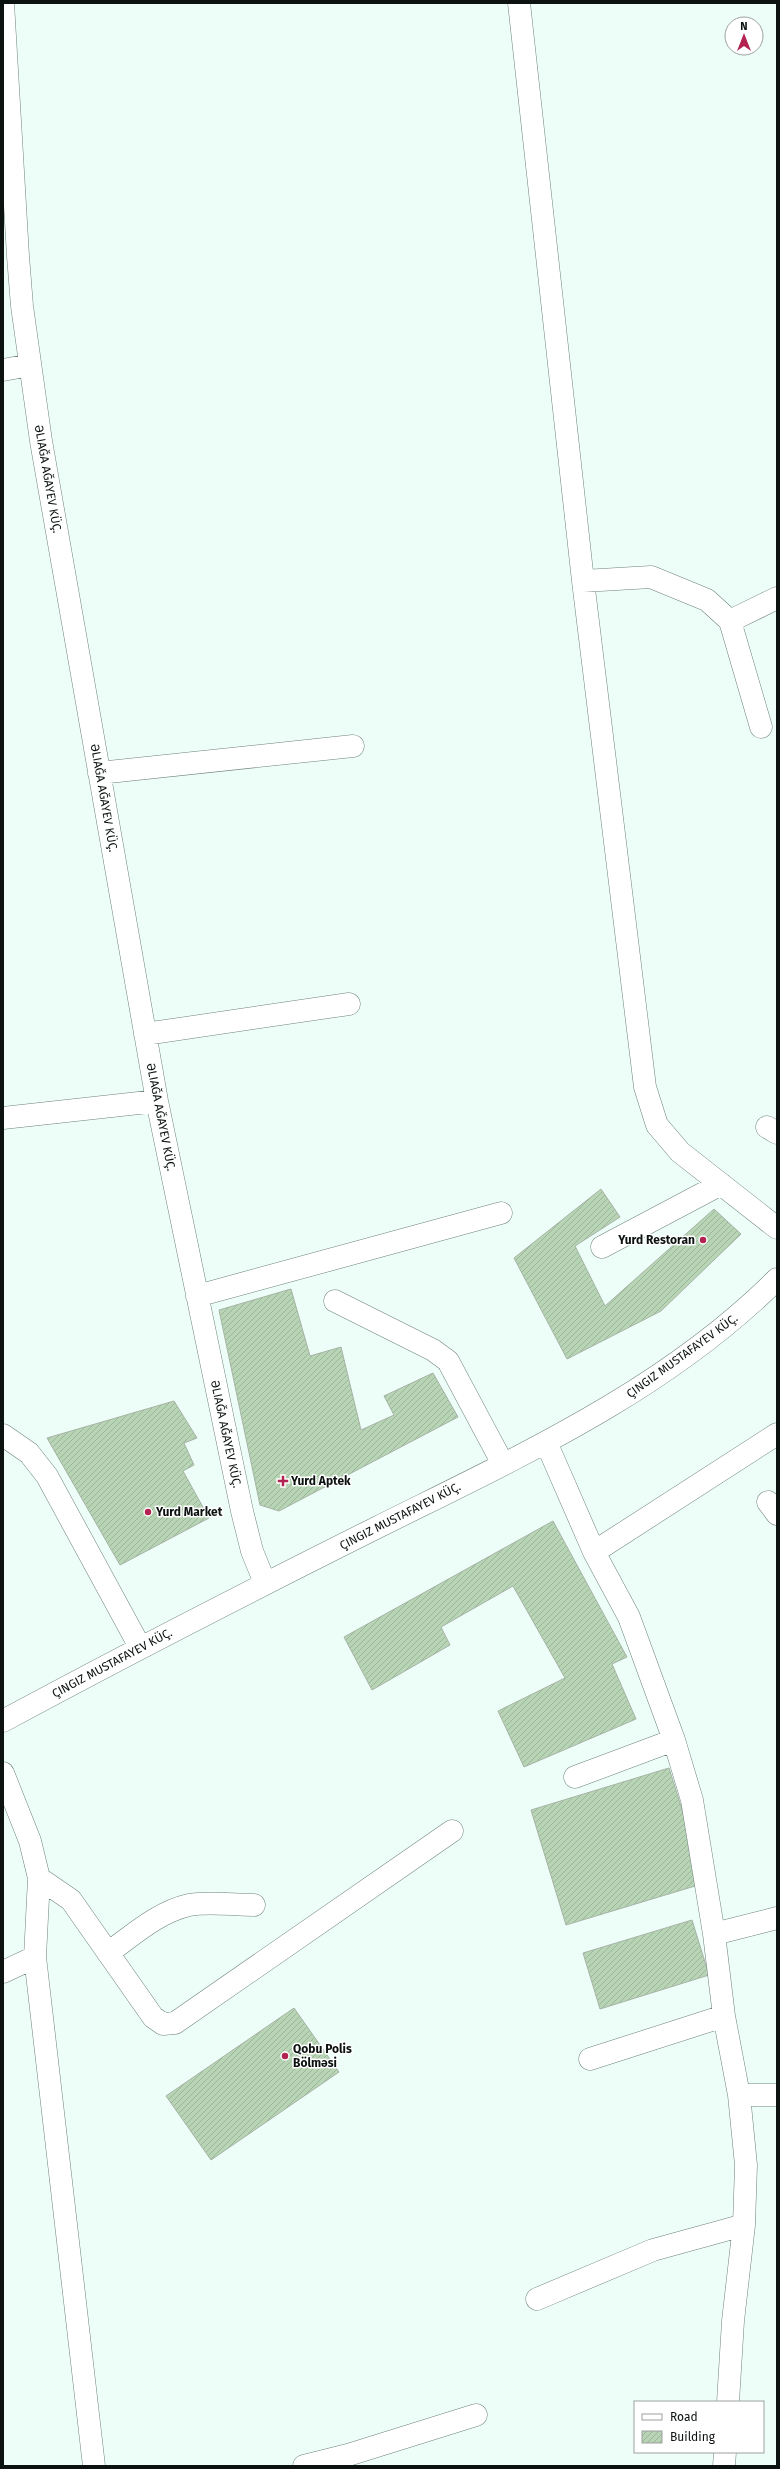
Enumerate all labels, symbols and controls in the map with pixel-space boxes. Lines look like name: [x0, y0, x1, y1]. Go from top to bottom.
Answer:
north arrow: [724, 16, 764, 56]
text: N: [740, 20, 748, 33]
street label: ƏLIAĞA AĞAYEV KÜÇ.: [32, 423, 66, 534]
street label: ƏLIAĞA AĞAYEV KÜÇ.: [88, 742, 122, 853]
street label: ƏLIAĞA AĞAYEV KÜÇ.: [144, 1061, 180, 1172]
place label: Yurd Restoran: [617, 1233, 695, 1247]
marker: Yurd Restoran: [698, 1235, 708, 1245]
street label: ÇINGIZ MUSTAFAYEV KÜÇ.: [623, 1309, 740, 1401]
street label: ƏLIAĞA AĞAYEV KÜÇ.: [208, 1378, 246, 1489]
place label: Yurd Aptek: [290, 1474, 351, 1488]
marker: Yurd Aptek: [278, 1476, 288, 1486]
street label: ÇINGIZ MUSTAFAYEV KÜÇ.: [336, 1478, 463, 1553]
place label: Yurd Market: [155, 1505, 223, 1519]
marker: Yurd Market: [143, 1507, 153, 1517]
street label: ÇINGIZ MUSTAFAYEV KÜÇ.: [49, 1624, 175, 1701]
place label: Qobu Polis Bölməsi: [293, 2042, 352, 2070]
marker: Qobu Polis Bölməsi: [280, 2051, 290, 2061]
legend: [634, 2401, 764, 2453]
text: Road: [670, 2410, 698, 2424]
text: Building: [670, 2430, 716, 2444]

